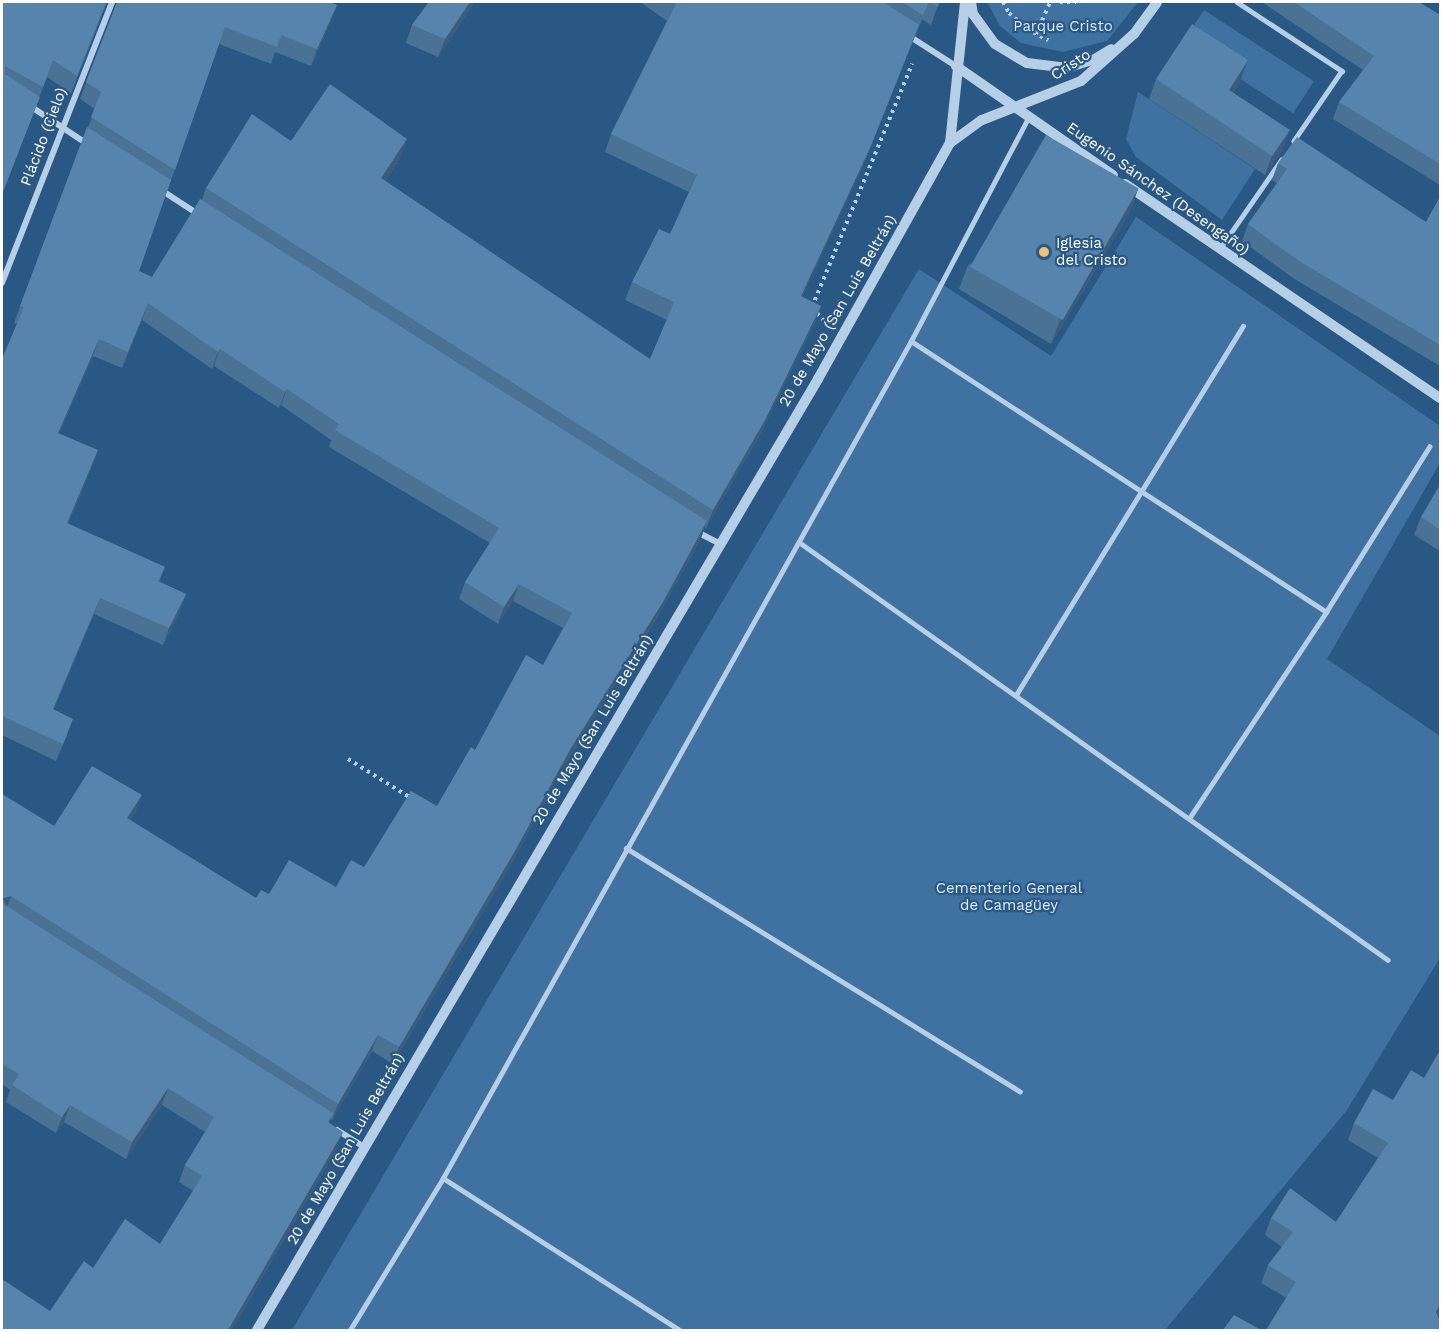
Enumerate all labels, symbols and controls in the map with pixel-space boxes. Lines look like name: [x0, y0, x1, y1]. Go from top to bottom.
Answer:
park label: Parque Cristo: [1013, 18, 1113, 36]
street label: Cristo: [1048, 46, 1094, 84]
street label: Plácido (Cielo): [17, 85, 71, 189]
street label: Eugenio Sánchez (Desengaño): [1063, 119, 1253, 259]
street label: 20 de Mayo (San Luis Beltrán): [776, 212, 900, 410]
place label: Iglesia del Cristo: [1056, 234, 1127, 269]
marker: Iglesia del Cristo: [1037, 245, 1051, 259]
street label: 20 de Mayo (San Luis Beltrán): [529, 632, 657, 828]
park label: Cementerio General de Camagüey: [936, 879, 1082, 914]
street label: 20 de Mayo (San Luis Beltrán): [284, 1050, 408, 1248]

